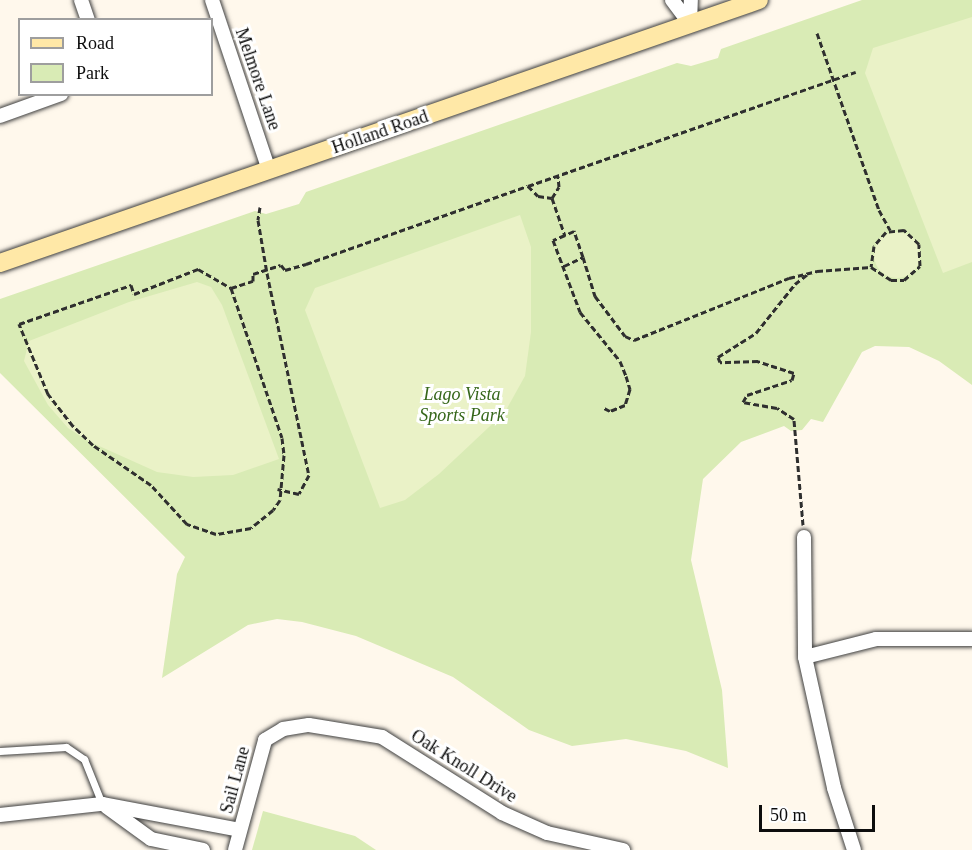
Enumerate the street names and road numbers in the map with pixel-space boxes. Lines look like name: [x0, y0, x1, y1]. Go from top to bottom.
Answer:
street label: Melmore Lane: [230, 25, 286, 133]
street label: Holland Road: [329, 105, 431, 159]
street label: Oak Knoll Drive: [407, 725, 521, 807]
street label: Sail Lane: [216, 744, 254, 816]

